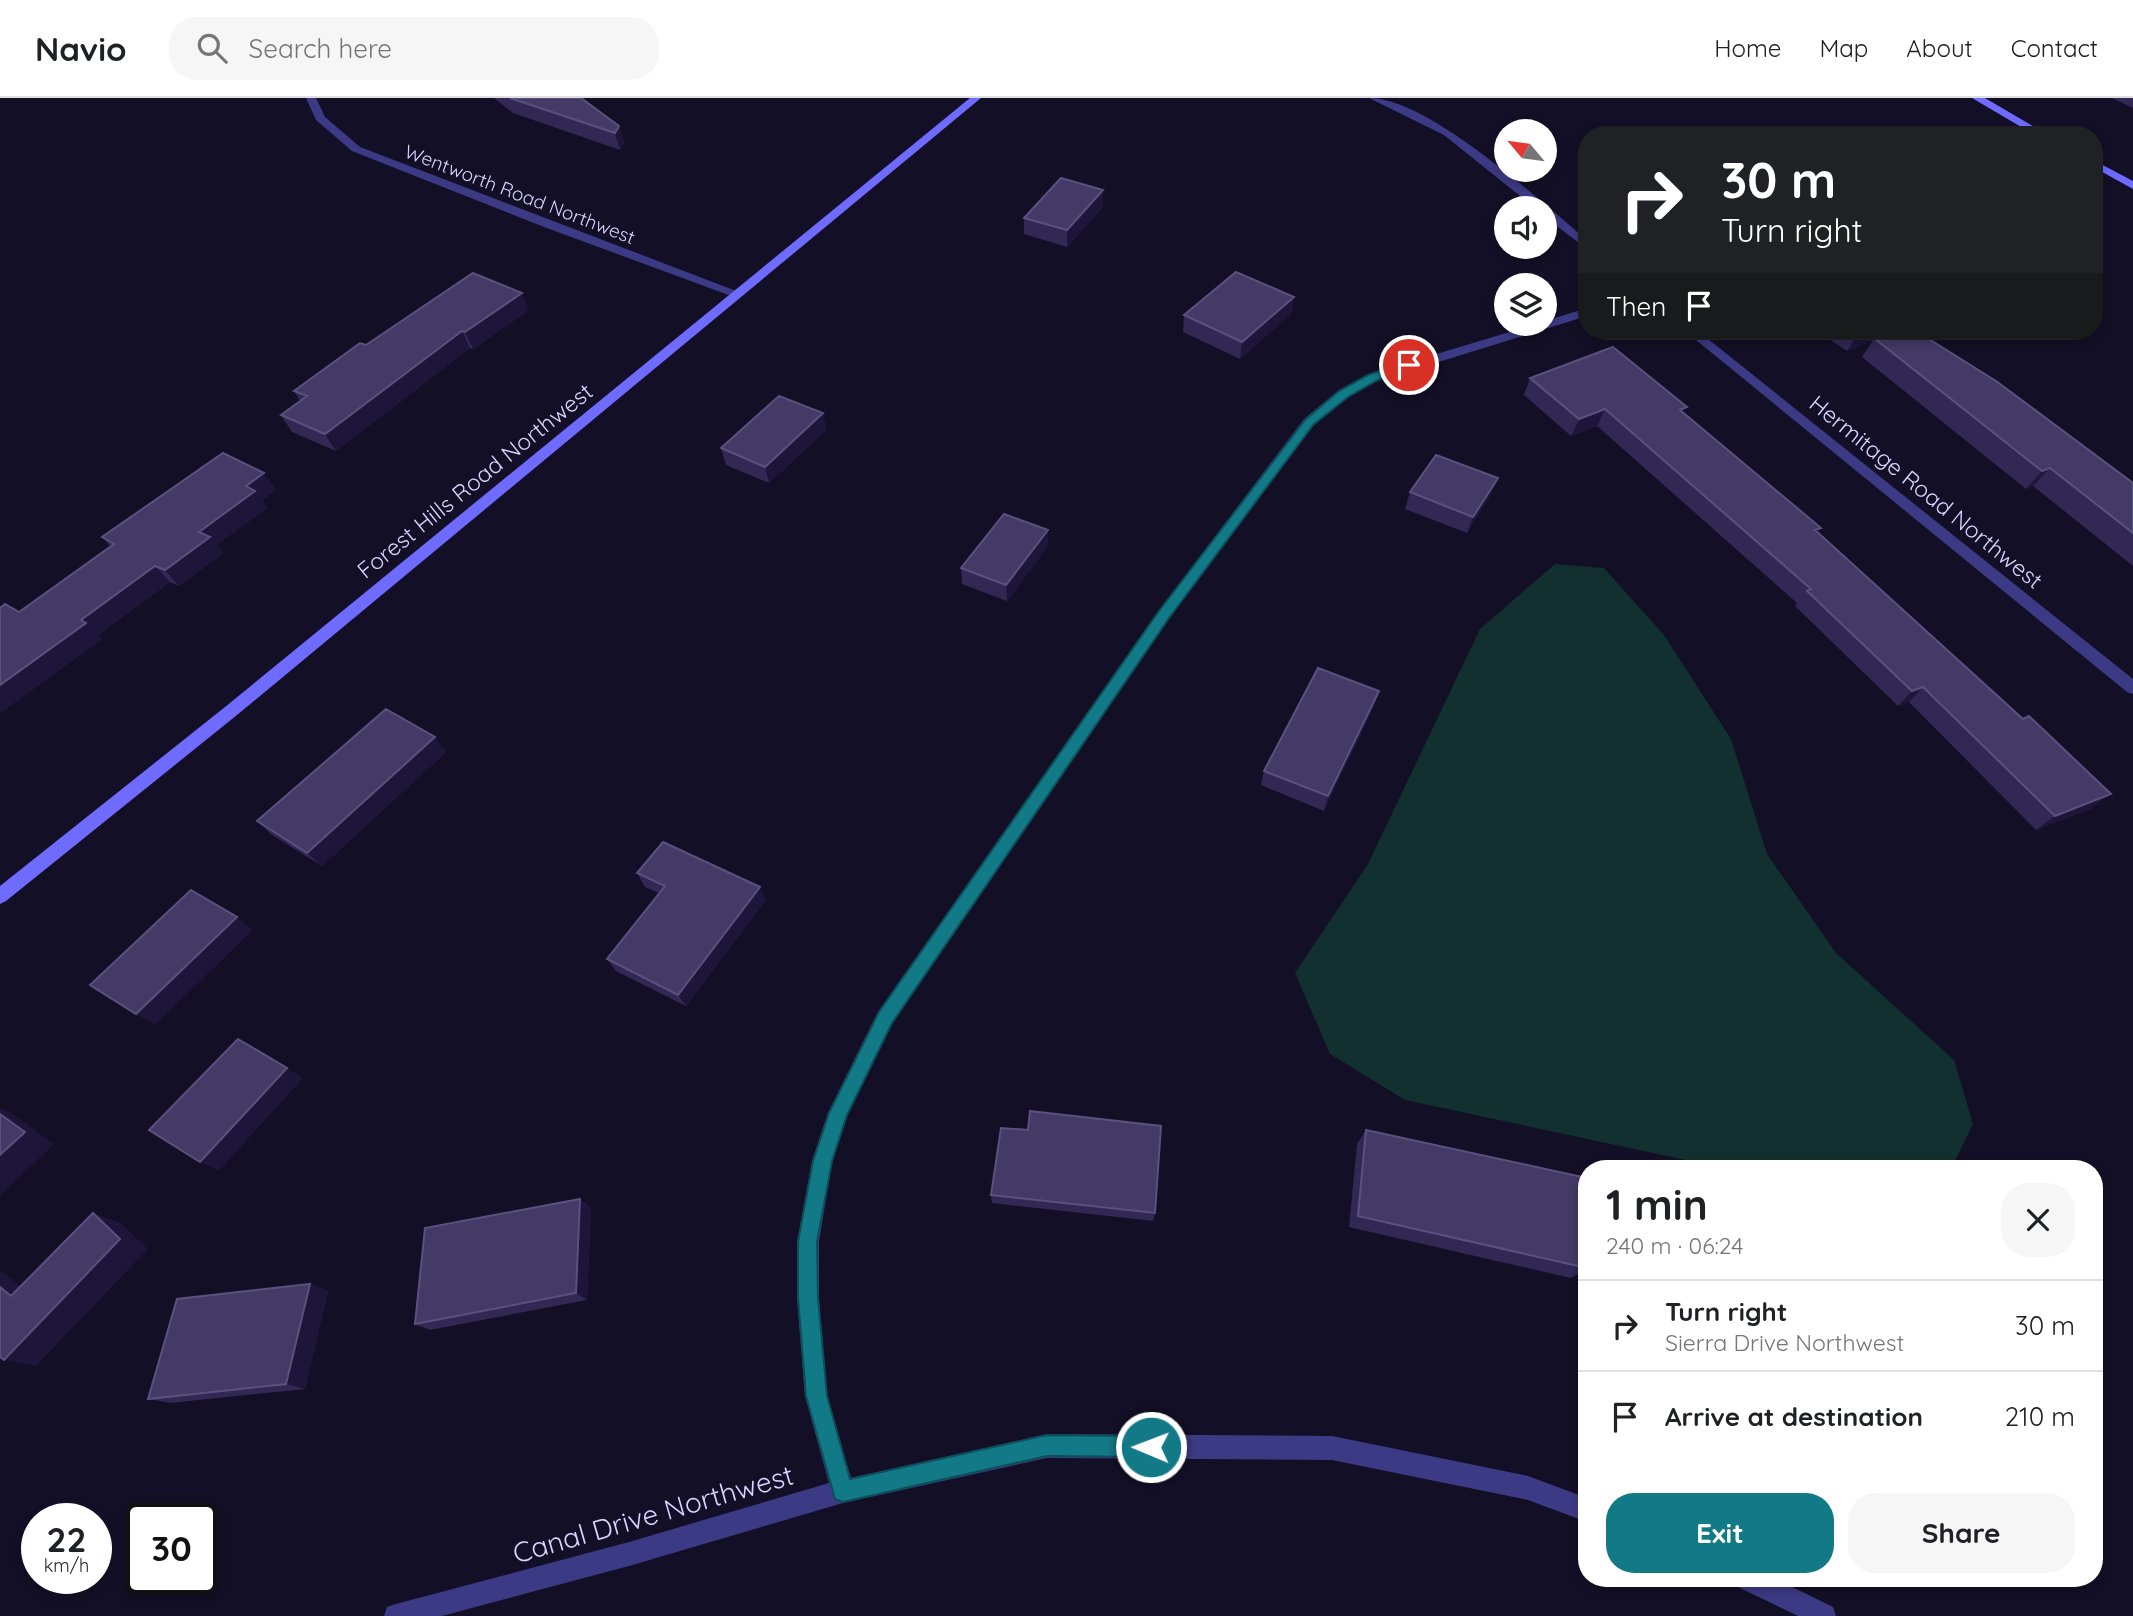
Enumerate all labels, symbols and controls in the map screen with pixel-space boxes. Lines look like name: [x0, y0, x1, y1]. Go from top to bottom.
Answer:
search box: [169, 17, 659, 80]
text: Navio: [35, 28, 127, 69]
icon: search: [193, 29, 231, 67]
text: Search here: [249, 32, 392, 65]
text: Home: [1714, 33, 1781, 63]
text: Map: [1819, 33, 1868, 63]
text: About: [1906, 33, 1973, 63]
text: Contact: [2011, 33, 2098, 63]
north arrow: [1494, 119, 1558, 182]
map controls: [1494, 119, 1557, 336]
street label: Wentworth Road Northwest: [401, 139, 639, 249]
text: 30 m: [1721, 149, 1836, 210]
icon: right: [1606, 154, 1697, 245]
button: sound: [1494, 196, 1557, 259]
text: Turn right: [1721, 210, 1862, 250]
button: layers: [1494, 273, 1557, 336]
icon: arrive: [1680, 287, 1718, 325]
text: Then: [1606, 290, 1666, 323]
pin: [1379, 335, 1439, 395]
icon: arrive: [1390, 346, 1428, 384]
street label: Forest Hills Road Northwest: [351, 377, 598, 585]
street label: Hermitage Road Northwest: [1804, 389, 2049, 595]
text: 1 min: [1606, 1178, 1708, 1231]
button: close: [2001, 1183, 2075, 1257]
text: 240 m · 06:24: [1606, 1231, 1743, 1260]
text: Turn right: [1665, 1295, 1787, 1328]
icon: right: [1606, 1307, 1644, 1345]
text: 30 m: [2015, 1309, 2075, 1342]
text: Sierra Drive Northwest: [1665, 1328, 1904, 1357]
icon: arrive: [1606, 1398, 1644, 1436]
text: Arrive at destination: [1665, 1400, 1923, 1433]
text: 210 m: [2005, 1400, 2075, 1433]
position arrow: [1114, 1410, 1188, 1484]
street label: Canal Drive Northwest: [508, 1457, 797, 1570]
button: Exit: [1606, 1493, 1834, 1573]
button: Share: [1848, 1493, 2075, 1573]
speed limit sign: 30: [126, 1503, 217, 1594]
text: 22: [47, 1517, 86, 1561]
text: km/h: [44, 1554, 89, 1577]

